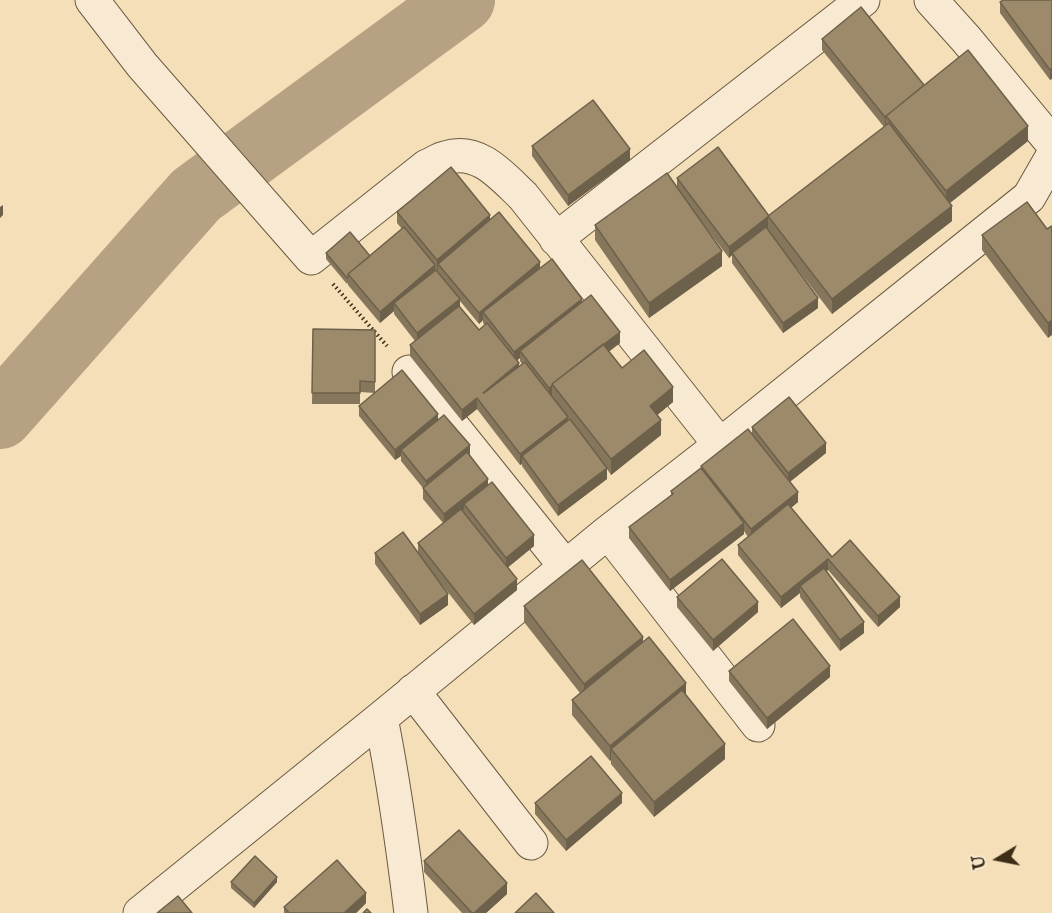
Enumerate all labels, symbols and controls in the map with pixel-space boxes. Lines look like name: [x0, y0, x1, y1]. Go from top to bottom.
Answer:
north arrow: [968, 829, 1028, 889]
text: U: [969, 854, 991, 871]

